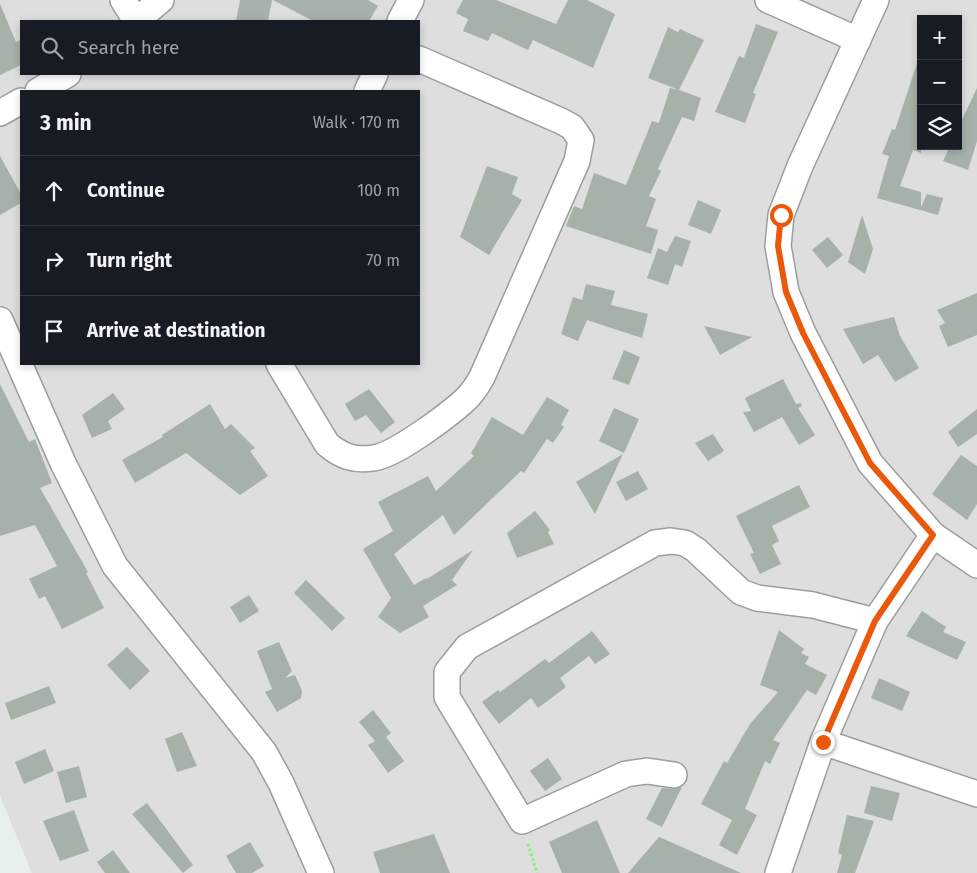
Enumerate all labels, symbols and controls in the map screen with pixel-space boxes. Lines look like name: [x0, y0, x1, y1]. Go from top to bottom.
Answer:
map controls: [917, 15, 962, 150]
button: +: [917, 15, 962, 60]
search box: [20, 20, 420, 75]
icon: search: [38, 34, 66, 62]
text: Search here: [78, 36, 179, 59]
button: −: [917, 60, 962, 105]
button: layers: [917, 105, 962, 150]
text: 3 min: [40, 110, 92, 136]
text: Walk · 170 m: [313, 113, 400, 132]
icon: ahead: [40, 177, 68, 205]
text: Continue: [87, 179, 165, 202]
text: 100 m: [357, 181, 400, 200]
route start: [770, 204, 793, 227]
icon: right: [40, 247, 68, 275]
text: Turn right: [87, 249, 172, 272]
text: 70 m: [366, 251, 400, 270]
icon: arrive: [40, 317, 68, 345]
text: Arrive at destination: [87, 319, 266, 342]
route end: [812, 731, 835, 754]

